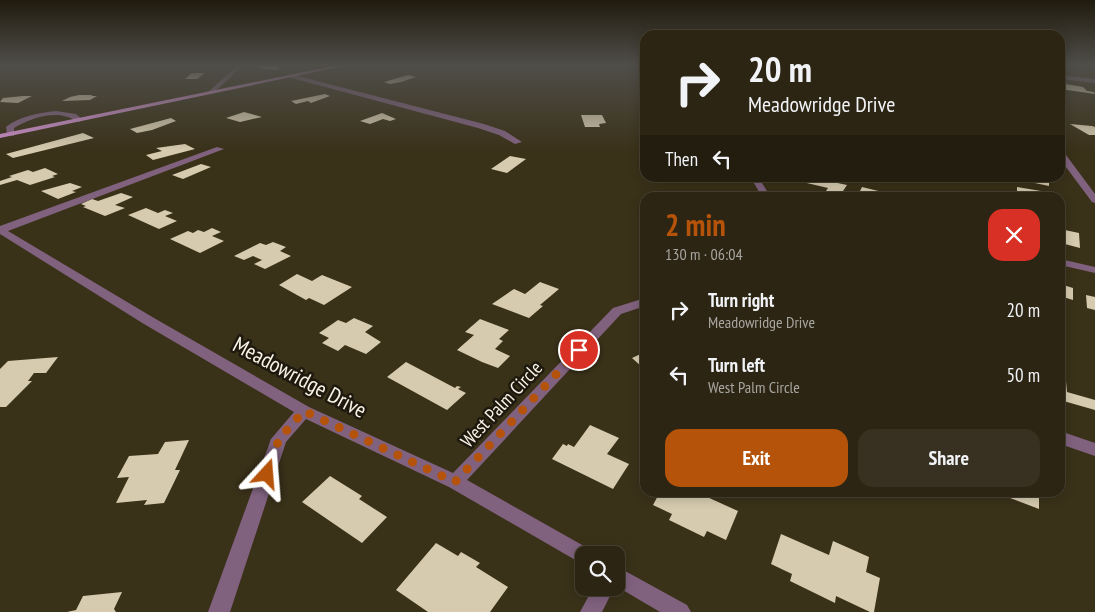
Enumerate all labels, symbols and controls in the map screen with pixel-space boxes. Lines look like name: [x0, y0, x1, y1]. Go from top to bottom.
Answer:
text: 20 m: [748, 46, 812, 92]
icon: right: [665, 50, 730, 115]
text: Meadowridge Drive: [748, 90, 895, 118]
icon: left: [708, 145, 736, 173]
text: Then: [665, 147, 698, 171]
text: 2 min: [665, 205, 726, 244]
button: close: [988, 209, 1040, 261]
text: 130 m · 06:04: [665, 244, 743, 264]
text: Turn right: [708, 288, 774, 312]
icon: right: [665, 296, 693, 324]
text: 20 m: [1007, 298, 1040, 322]
text: Meadowridge Drive: [708, 312, 815, 332]
pin: [558, 329, 600, 371]
street label: Meadowridge Drive: [228, 330, 372, 424]
icon: arrive: [565, 336, 593, 364]
text: Turn left: [708, 353, 765, 377]
street label: West Palm Circle: [455, 356, 547, 452]
icon: left: [665, 361, 693, 389]
text: 50 m: [1007, 363, 1040, 387]
text: West Palm Circle: [708, 377, 800, 397]
button: Exit: [665, 429, 848, 487]
button: Share: [858, 429, 1040, 487]
position arrow: [240, 447, 292, 499]
map controls: [575, 546, 625, 596]
button: search: [575, 546, 625, 596]

